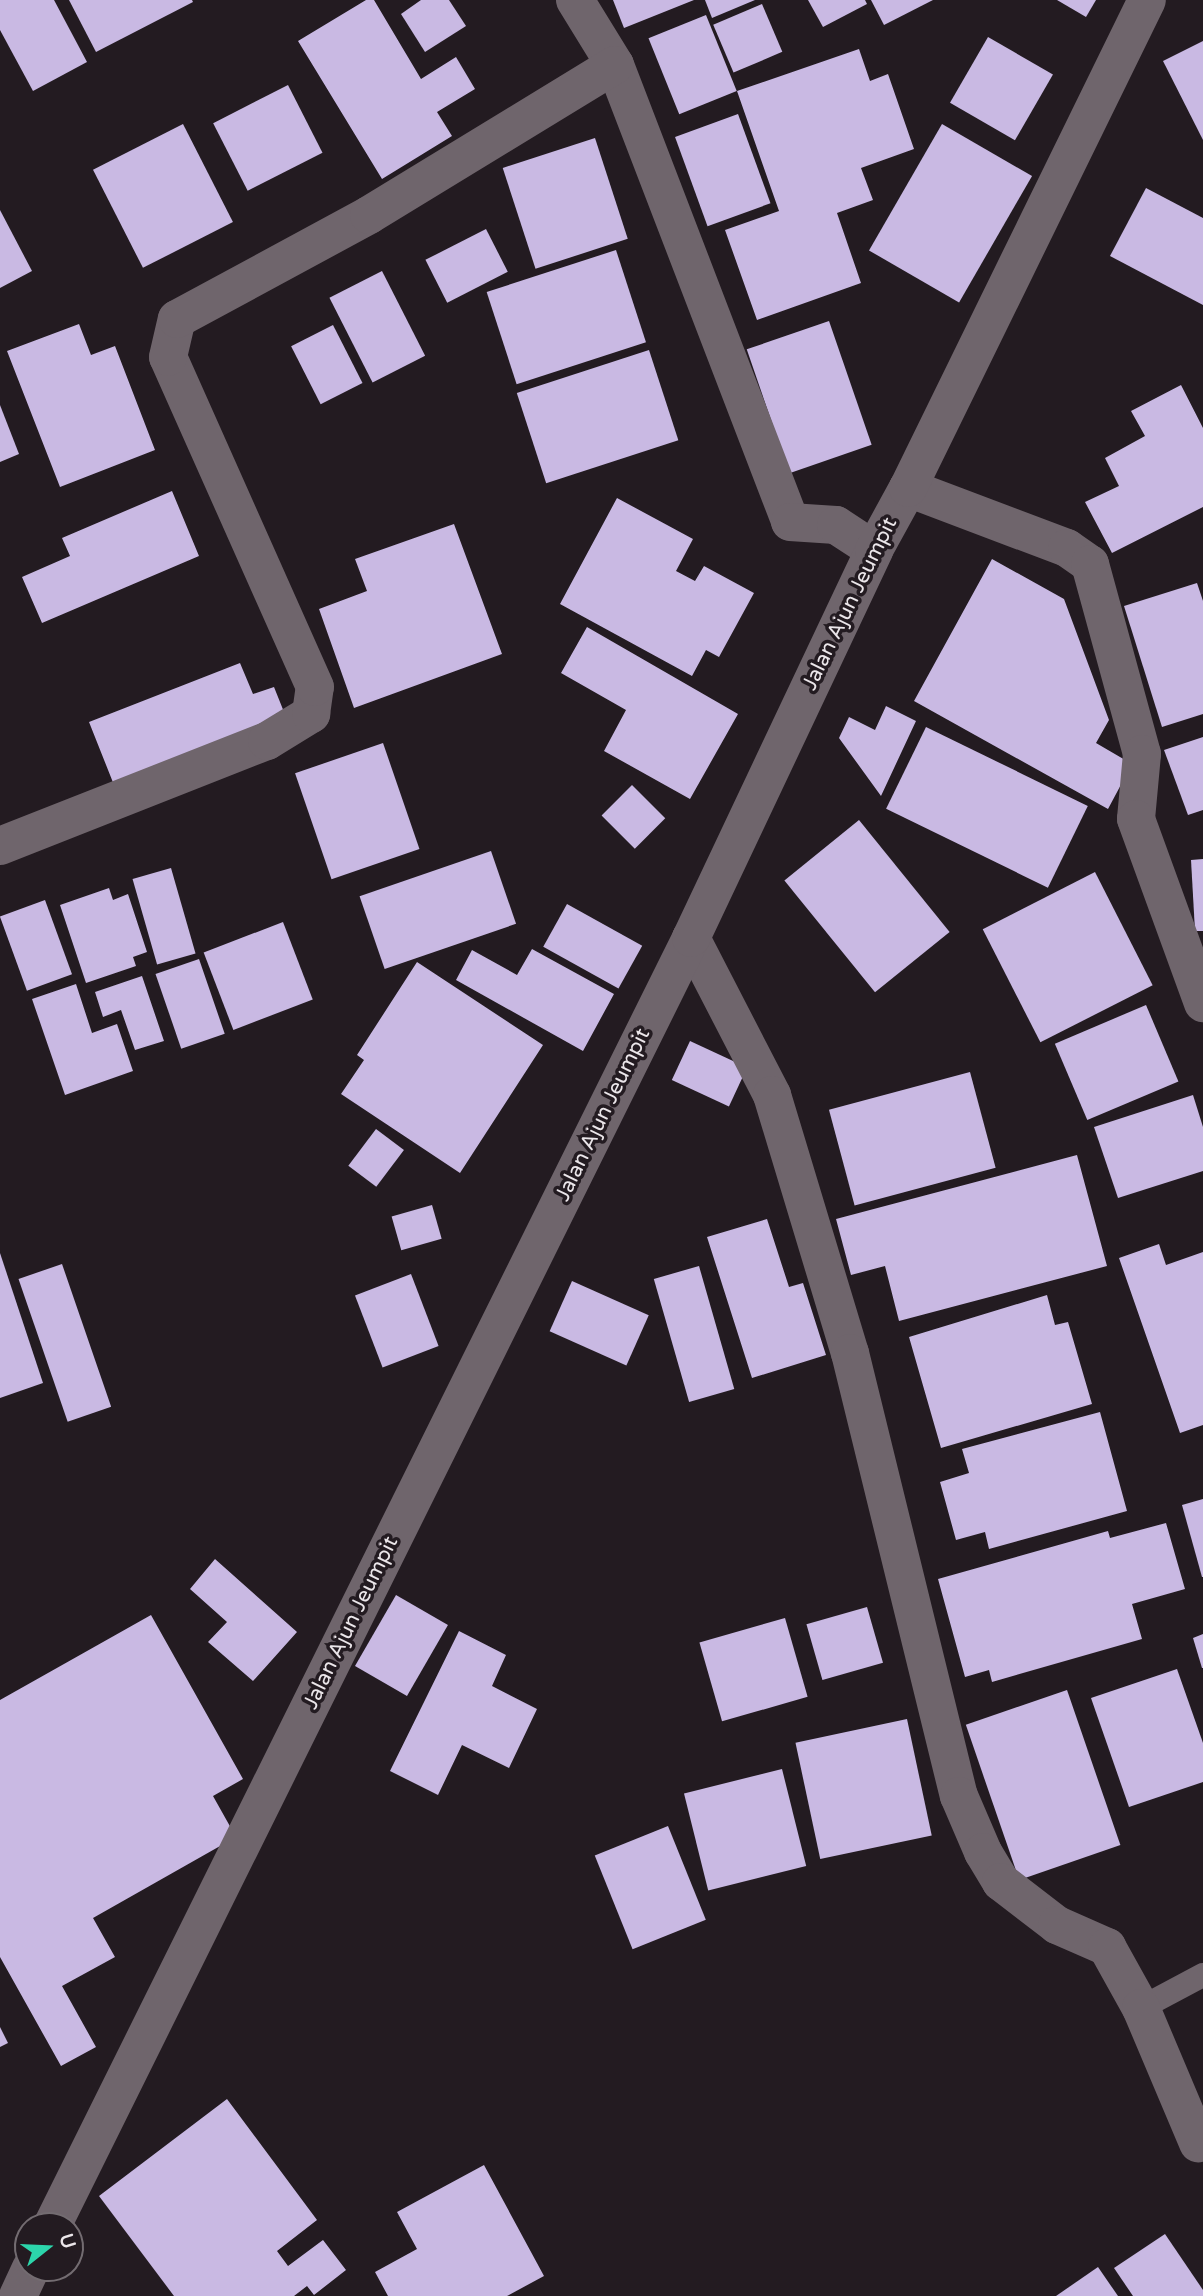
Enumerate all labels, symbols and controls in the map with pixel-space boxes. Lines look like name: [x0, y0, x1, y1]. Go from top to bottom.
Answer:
street label: Jalan Ajun Jeumpit: [797, 514, 903, 694]
street label: Jalan Ajun Jeumpit: [550, 1025, 656, 1205]
street label: Jalan Ajun Jeumpit: [298, 1533, 404, 1713]
north arrow: [14, 2212, 84, 2282]
text: U: [54, 2231, 80, 2251]

